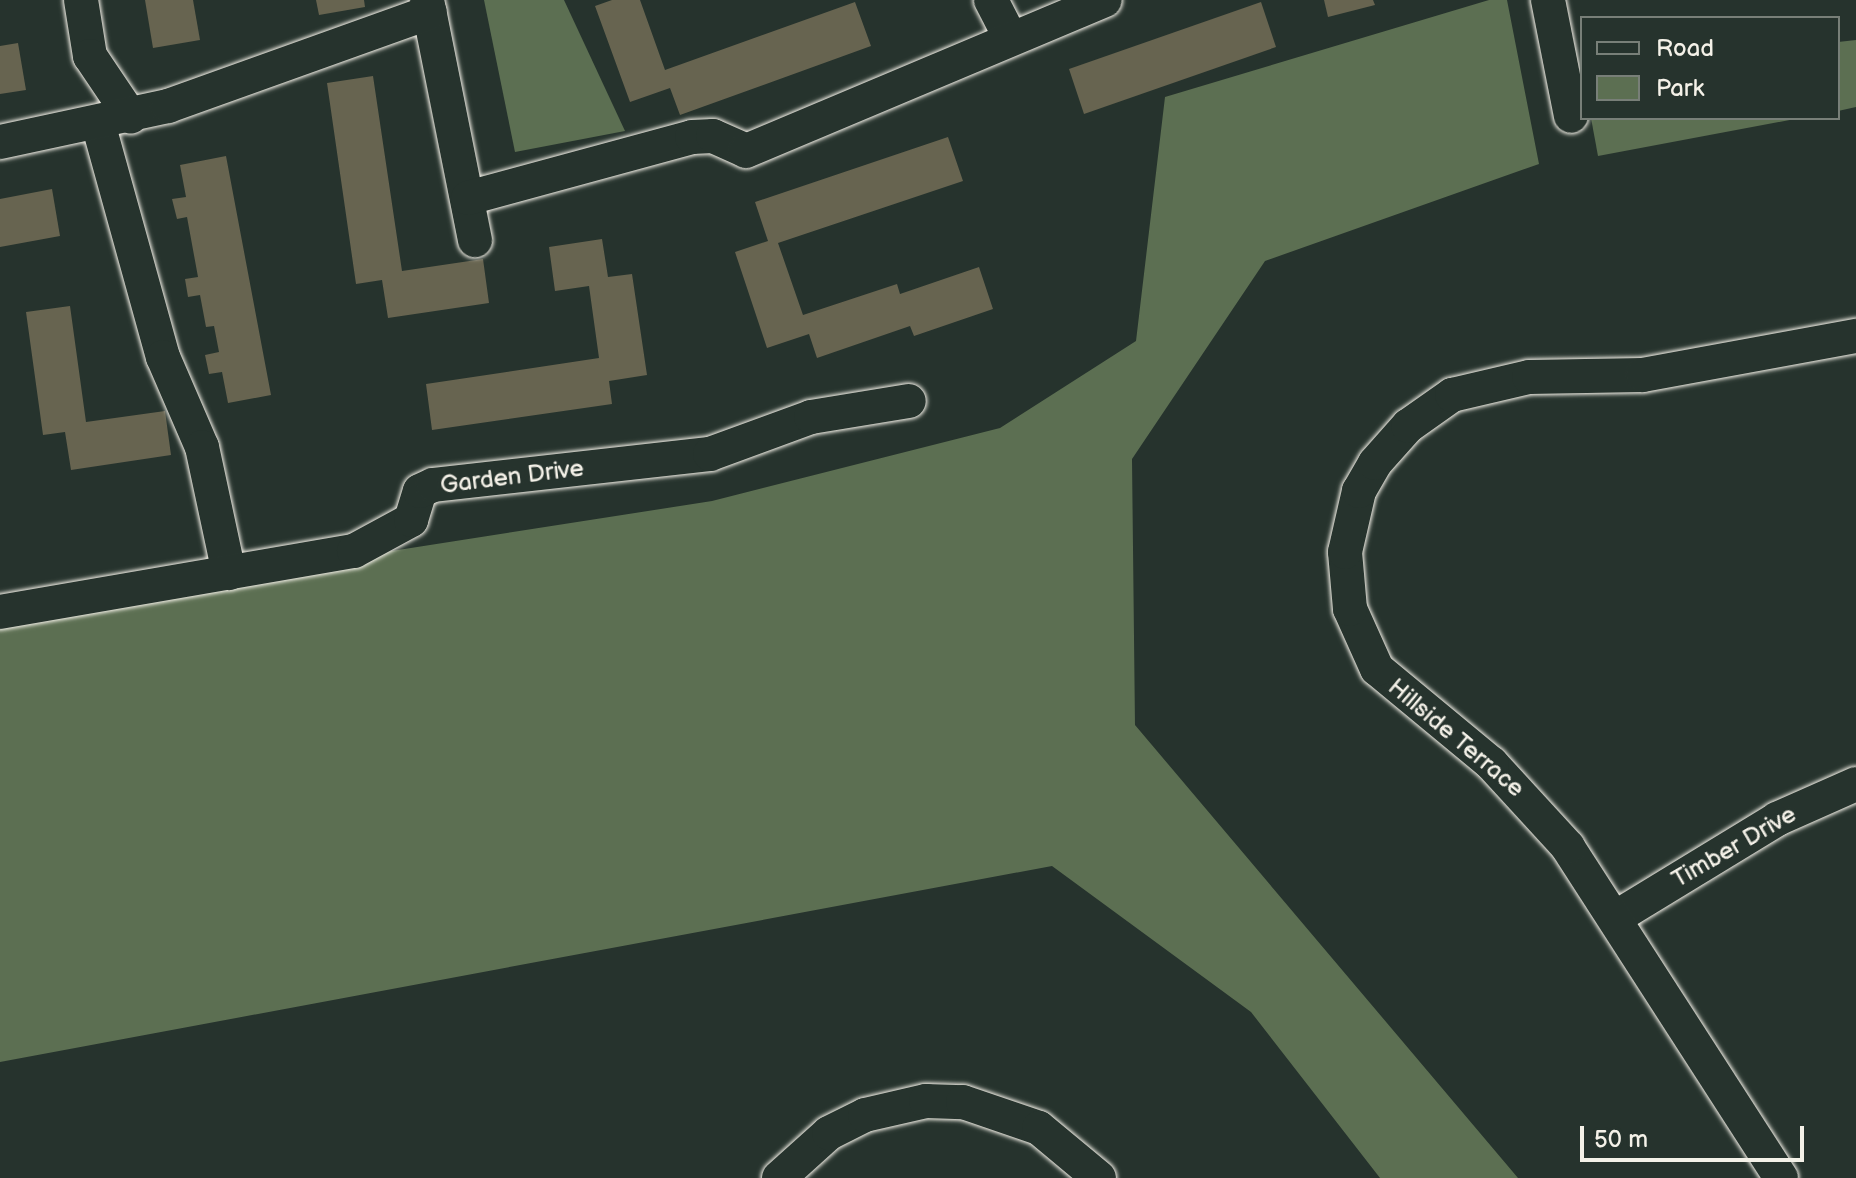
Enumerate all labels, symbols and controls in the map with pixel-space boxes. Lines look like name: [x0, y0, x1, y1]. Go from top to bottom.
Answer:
legend: [1580, 16, 1840, 120]
text: Road: [1656, 34, 1714, 63]
text: Park: [1656, 74, 1704, 103]
street label: Garden Drive: [439, 454, 585, 500]
street label: Hillside Terrace: [1382, 673, 1530, 803]
street label: Timber Drive: [1667, 800, 1801, 894]
scale bar: [1584, 1110, 1808, 1160]
text: 50 m: [1594, 1125, 1648, 1154]

